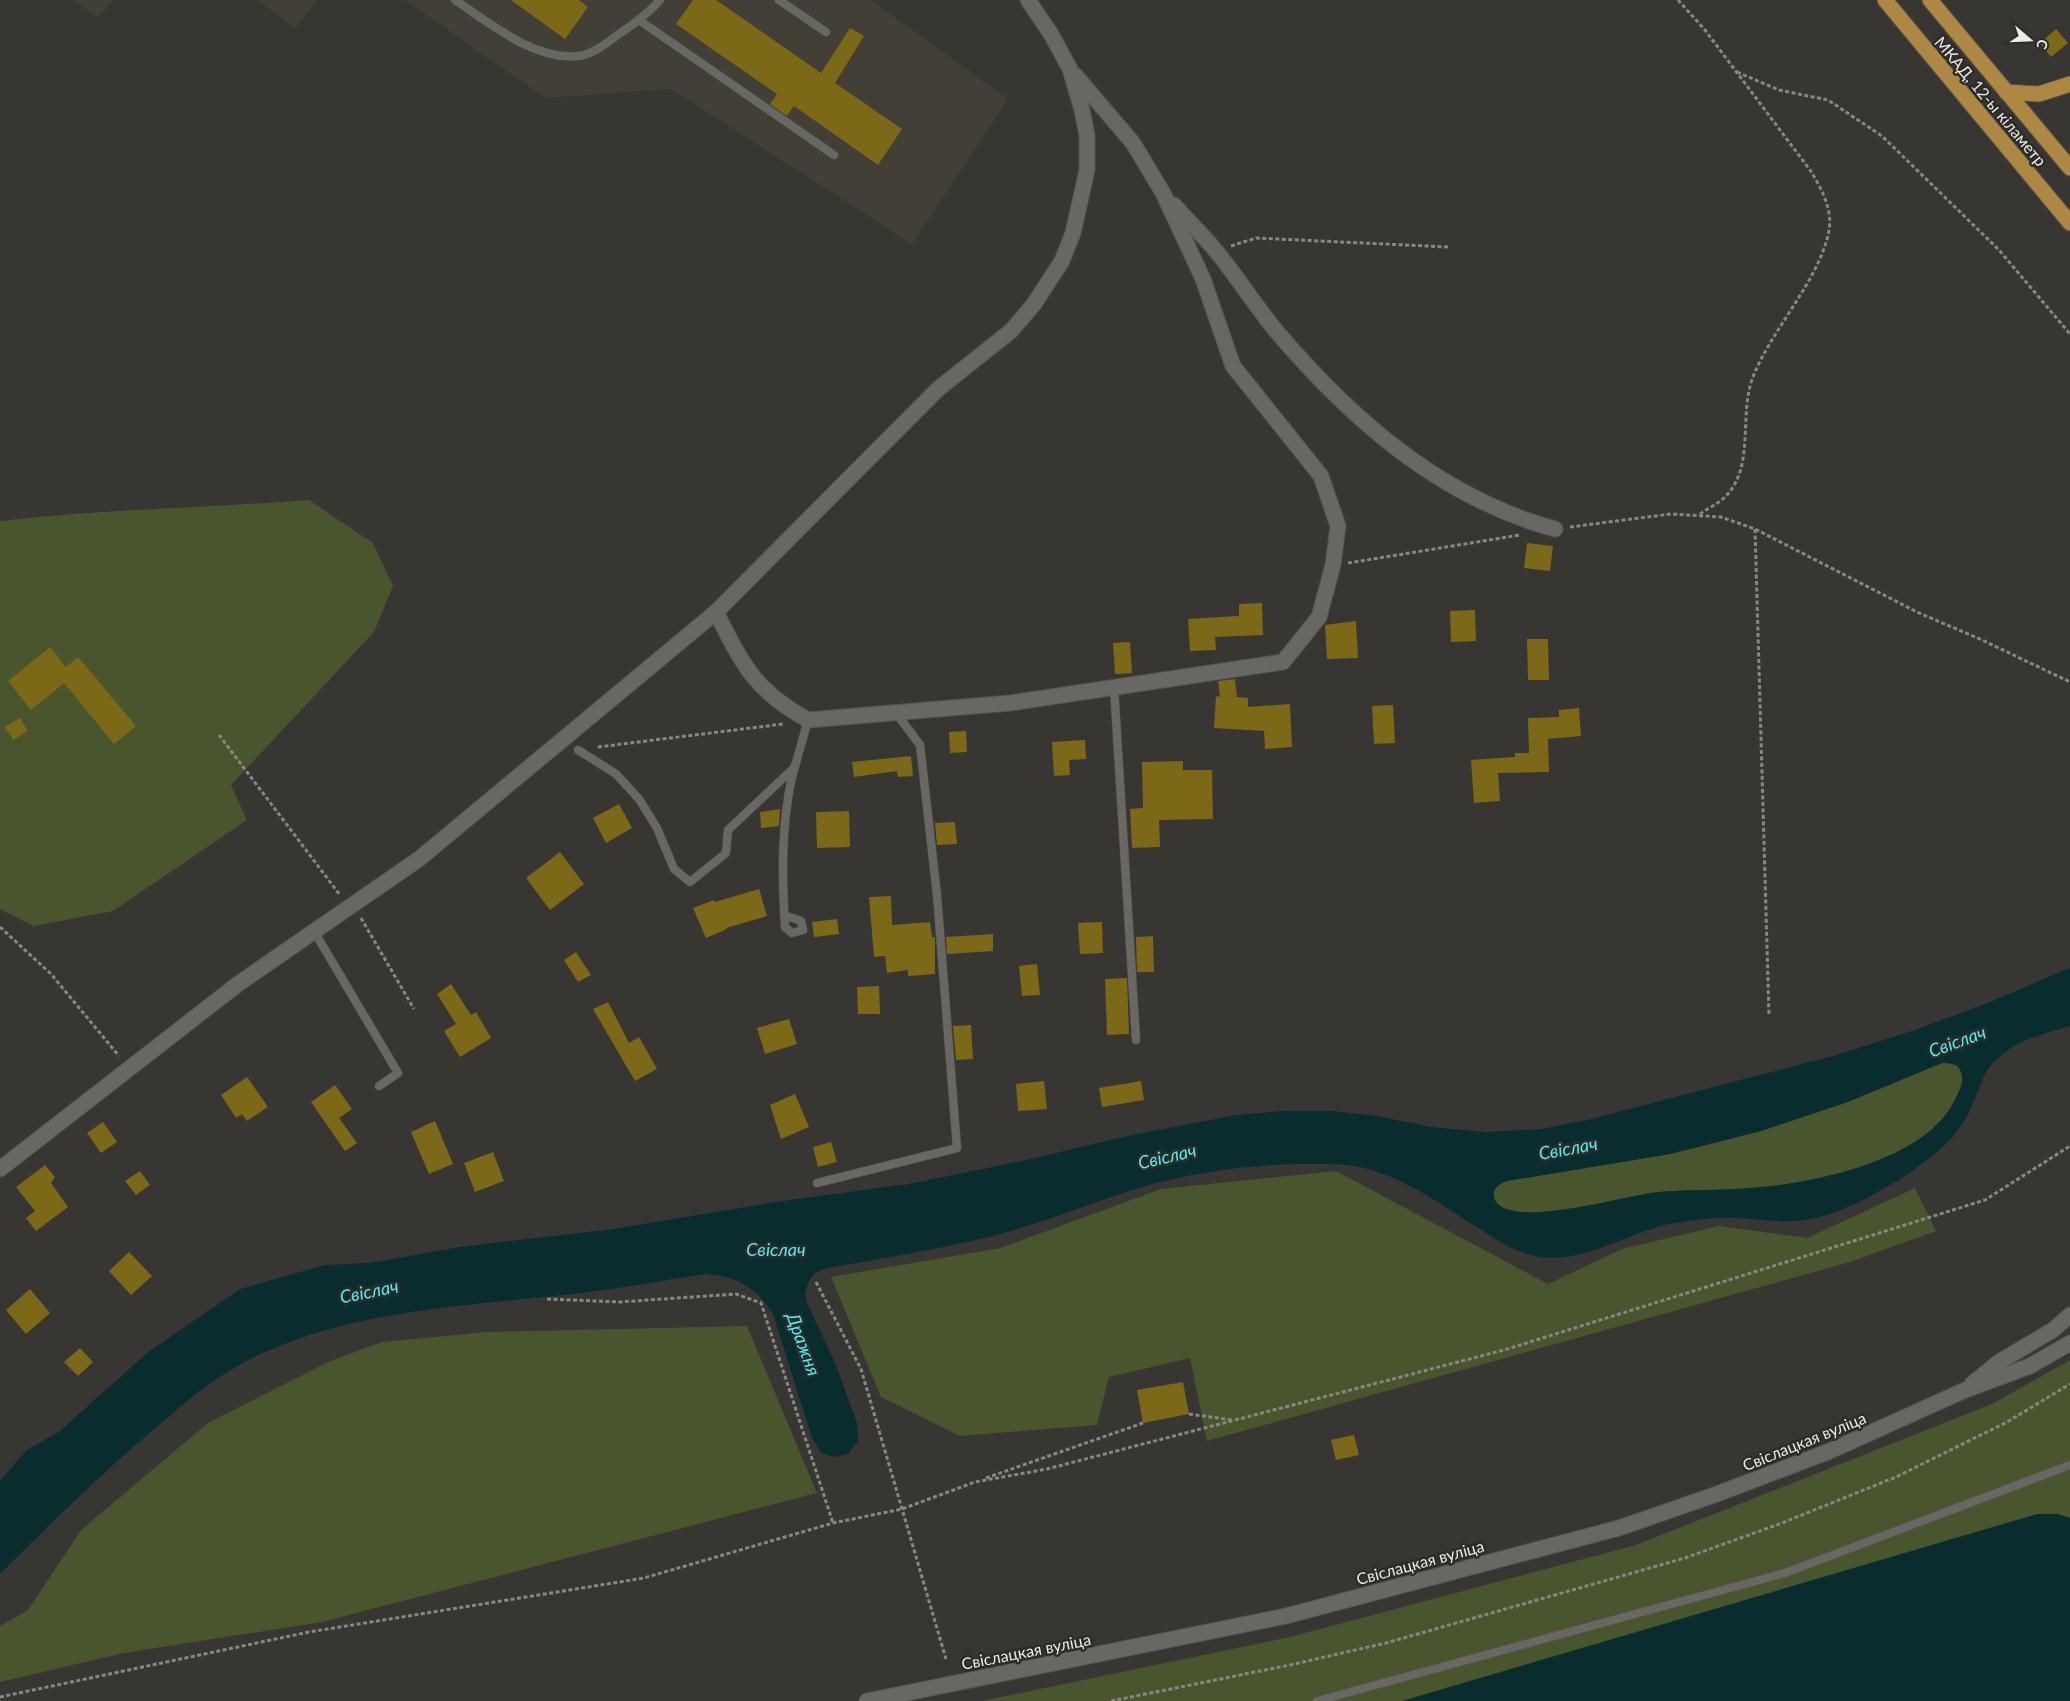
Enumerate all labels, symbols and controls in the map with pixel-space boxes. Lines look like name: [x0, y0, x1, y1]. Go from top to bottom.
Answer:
north arrow: [2005, 15, 2055, 65]
street label: МКАД, 12-ы кіламетр: [1931, 32, 2051, 170]
text: С: [2033, 37, 2052, 52]
water label: Свіслач: [1925, 1021, 1989, 1061]
water label: Свіслач: [1537, 1132, 1599, 1164]
water label: Свіслач: [1136, 1139, 1198, 1173]
water label: Свіслач: [746, 1238, 806, 1260]
water label: Свіслач: [338, 1275, 400, 1307]
water label: Дражня: [782, 1308, 826, 1379]
street label: Свіслацкая вуліца: [1740, 1408, 1868, 1474]
street label: Свіслацкая вуліца: [1354, 1536, 1486, 1588]
street label: Свіслацкая вуліца: [960, 1629, 1092, 1673]

